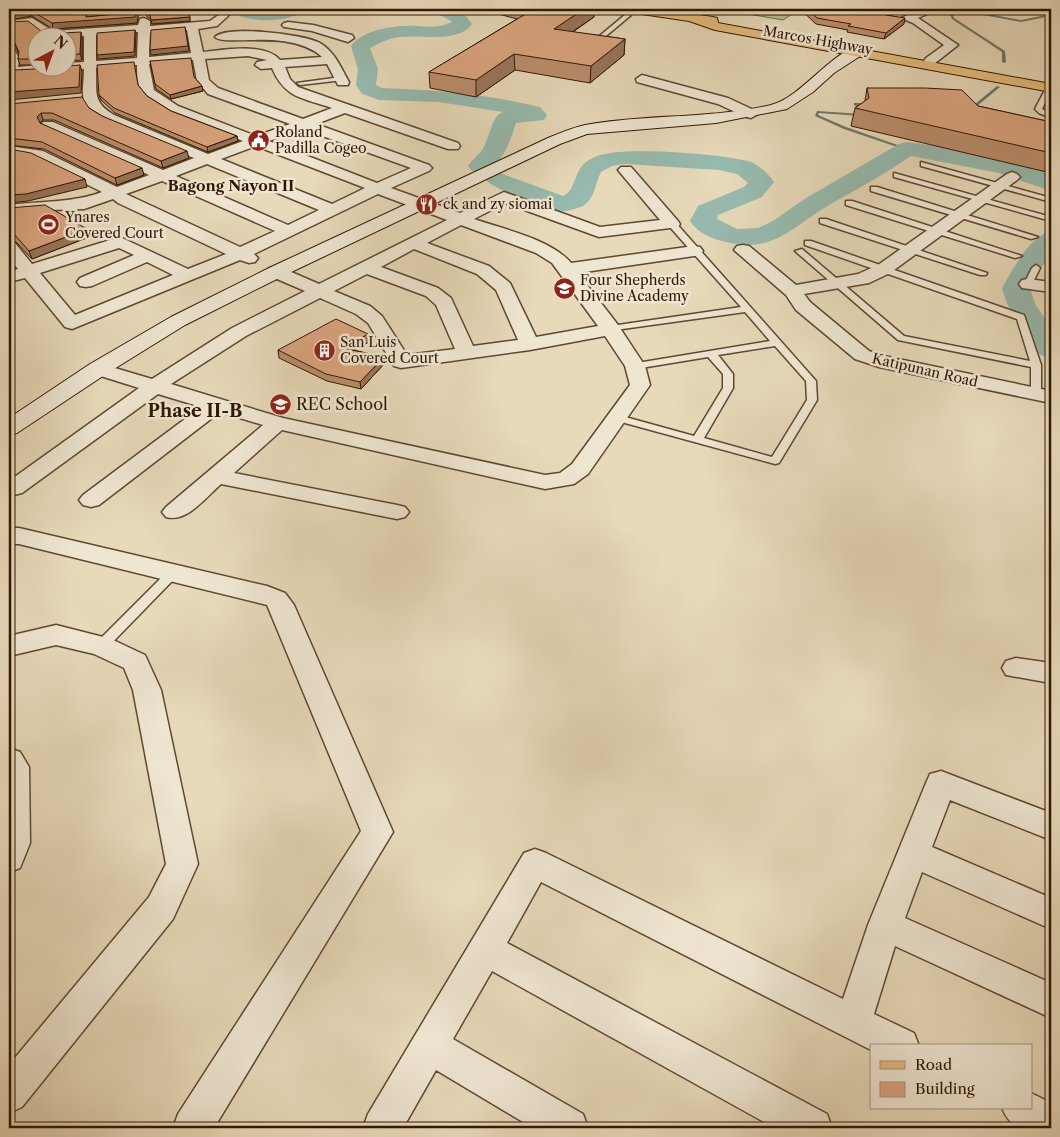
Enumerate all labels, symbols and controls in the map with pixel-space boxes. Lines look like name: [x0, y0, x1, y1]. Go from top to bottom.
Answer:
street label: Marcos Highway: [762, 22, 874, 59]
north arrow: [28, 28, 78, 78]
text: N: [50, 31, 71, 53]
place label: Roland Padilla Cogeo: [275, 123, 367, 157]
public building icon: Roland Padilla Cogeo: [247, 128, 271, 152]
district label: Bagong Nayon II: [168, 176, 294, 195]
restaurant icon: ck and zy siomai: [415, 192, 439, 216]
place label: ck and zy siomai: [443, 195, 552, 213]
place label: Ynares Covered Court: [64, 208, 164, 242]
sports icon: Ynares Covered Court: [37, 213, 61, 237]
place label: Four Shepherds Divine Academy: [580, 271, 689, 305]
school or university icon: Four Shepherds Divine Academy: [552, 276, 576, 300]
place label: San Luis Covered Court: [340, 333, 439, 367]
building icon: San Luis Covered Court: [312, 338, 336, 362]
street label: Katipunan Road: [870, 349, 980, 391]
school or university icon: REC School: [268, 392, 292, 416]
place label: REC School: [296, 394, 388, 414]
district label: Phase II-B: [148, 400, 242, 422]
legend: [870, 1044, 1032, 1110]
text: Road: [915, 1055, 952, 1074]
text: Building: [915, 1079, 975, 1098]

